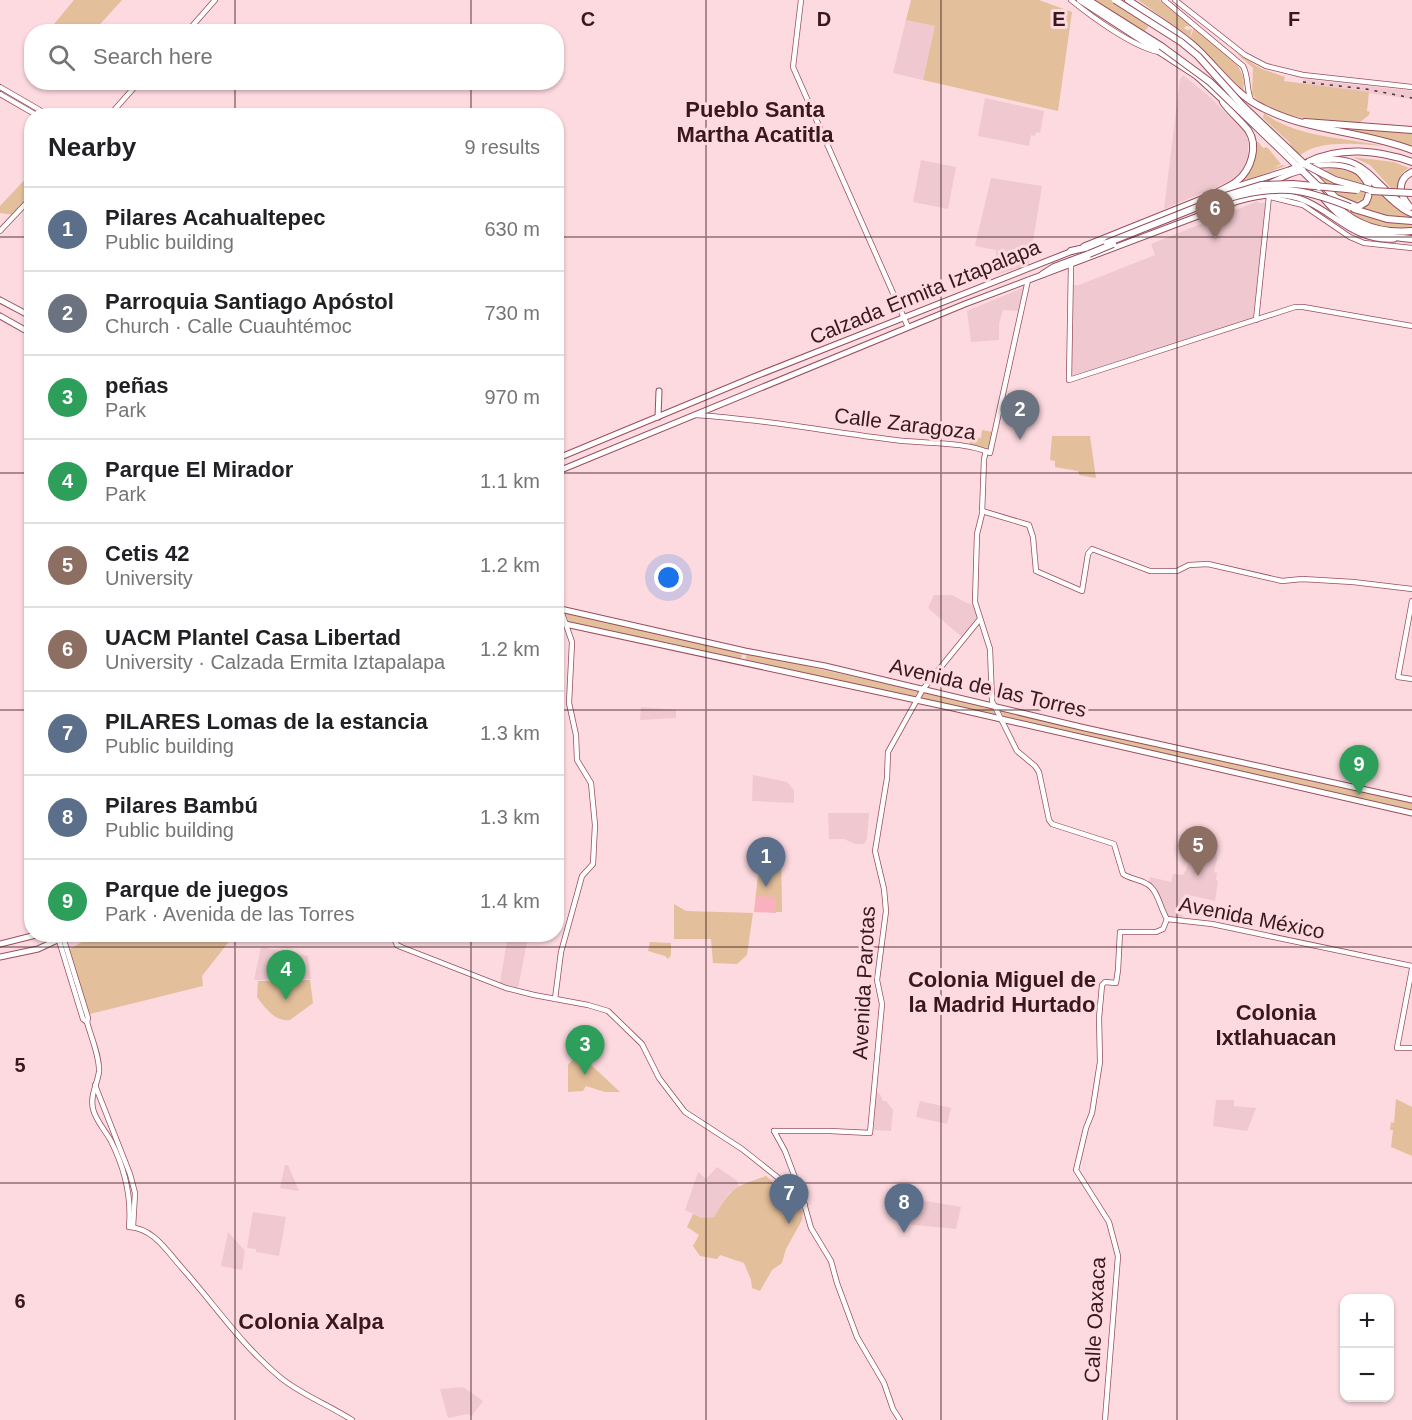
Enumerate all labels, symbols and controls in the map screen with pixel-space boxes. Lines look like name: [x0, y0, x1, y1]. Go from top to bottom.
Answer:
text: C: [581, 8, 595, 30]
text: D: [817, 8, 831, 30]
text: E: [1052, 8, 1066, 30]
text: F: [1288, 8, 1300, 30]
search box: [24, 24, 564, 90]
icon: search: [45, 41, 78, 74]
text: Search here: [93, 44, 213, 69]
district label: Pueblo Santa Martha Acatitla: [677, 97, 834, 147]
text: Nearby: [48, 132, 136, 162]
text: 9 results: [464, 136, 540, 158]
pin: 6: [1196, 190, 1234, 239]
text: Pilares Acahualtepec: [105, 205, 326, 230]
text: 1: [62, 218, 73, 240]
text: 630 m: [484, 218, 540, 240]
text: Public building: [105, 231, 234, 253]
street label: Calzada Ermita Iztapalapa: [806, 235, 1044, 348]
text: Parroquia Santiago Apóstol: [105, 289, 394, 314]
text: 2: [62, 302, 73, 324]
text: 730 m: [484, 302, 540, 324]
text: Church · Calle Cuauhtémoc: [105, 315, 352, 337]
text: peñas: [105, 373, 169, 398]
text: 3: [62, 386, 73, 408]
text: 970 m: [484, 386, 540, 408]
pin: 2: [1000, 390, 1040, 440]
text: Park: [105, 399, 146, 421]
street label: Calle Zaragoza: [833, 403, 977, 444]
text: Parque El Mirador: [105, 457, 293, 482]
text: 4: [62, 470, 73, 492]
text: 1.1 km: [480, 470, 540, 492]
text: Park: [105, 483, 146, 505]
text: Cetis 42: [105, 541, 189, 566]
text: 5: [62, 554, 73, 576]
text: 1.2 km: [480, 554, 540, 576]
your location: [654, 563, 683, 592]
text: University: [105, 567, 193, 589]
text: UACM Plantel Casa Libertad: [105, 625, 401, 650]
text: 6: [62, 638, 73, 660]
text: 1.2 km: [480, 638, 540, 660]
text: University · Calzada Ermita Iztapalapa: [105, 651, 445, 673]
street label: Avenida de las Torres: [888, 654, 1089, 721]
text: PILARES Lomas de la estancia: [105, 709, 428, 734]
text: 7: [62, 722, 73, 744]
text: 1.3 km: [480, 722, 540, 744]
text: Public building: [105, 735, 234, 757]
pin: 9: [1340, 746, 1378, 795]
text: Pilares Bambú: [105, 793, 258, 818]
text: 8: [62, 806, 73, 828]
text: 1.3 km: [480, 806, 540, 828]
text: Public building: [105, 819, 234, 841]
pin: 5: [1178, 826, 1218, 876]
pin: 1: [746, 838, 786, 887]
text: Parque de juegos: [105, 877, 288, 902]
text: 9: [62, 890, 73, 912]
text: 1.4 km: [480, 890, 540, 912]
street label: Avenida México: [1177, 892, 1327, 943]
text: Park · Avenida de las Torres: [105, 903, 354, 925]
street label: Avenida Parotas: [848, 906, 879, 1060]
pin: 4: [266, 950, 306, 1000]
district label: Colonia Miguel de la Madrid Hurtado: [908, 967, 1096, 1017]
district label: Colonia Ixtlahuacan: [1215, 1000, 1337, 1050]
pin: 3: [566, 1026, 604, 1075]
text: 5: [14, 1054, 26, 1076]
pin: 7: [770, 1174, 808, 1224]
pin: 8: [884, 1184, 924, 1233]
street label: Calle Oaxaca: [1080, 1256, 1109, 1384]
text: 6: [14, 1290, 26, 1312]
map controls: [1340, 1294, 1394, 1402]
button: +: [1340, 1294, 1394, 1348]
district label: Colonia Xalpa: [238, 1309, 384, 1334]
button: −: [1340, 1348, 1394, 1402]

